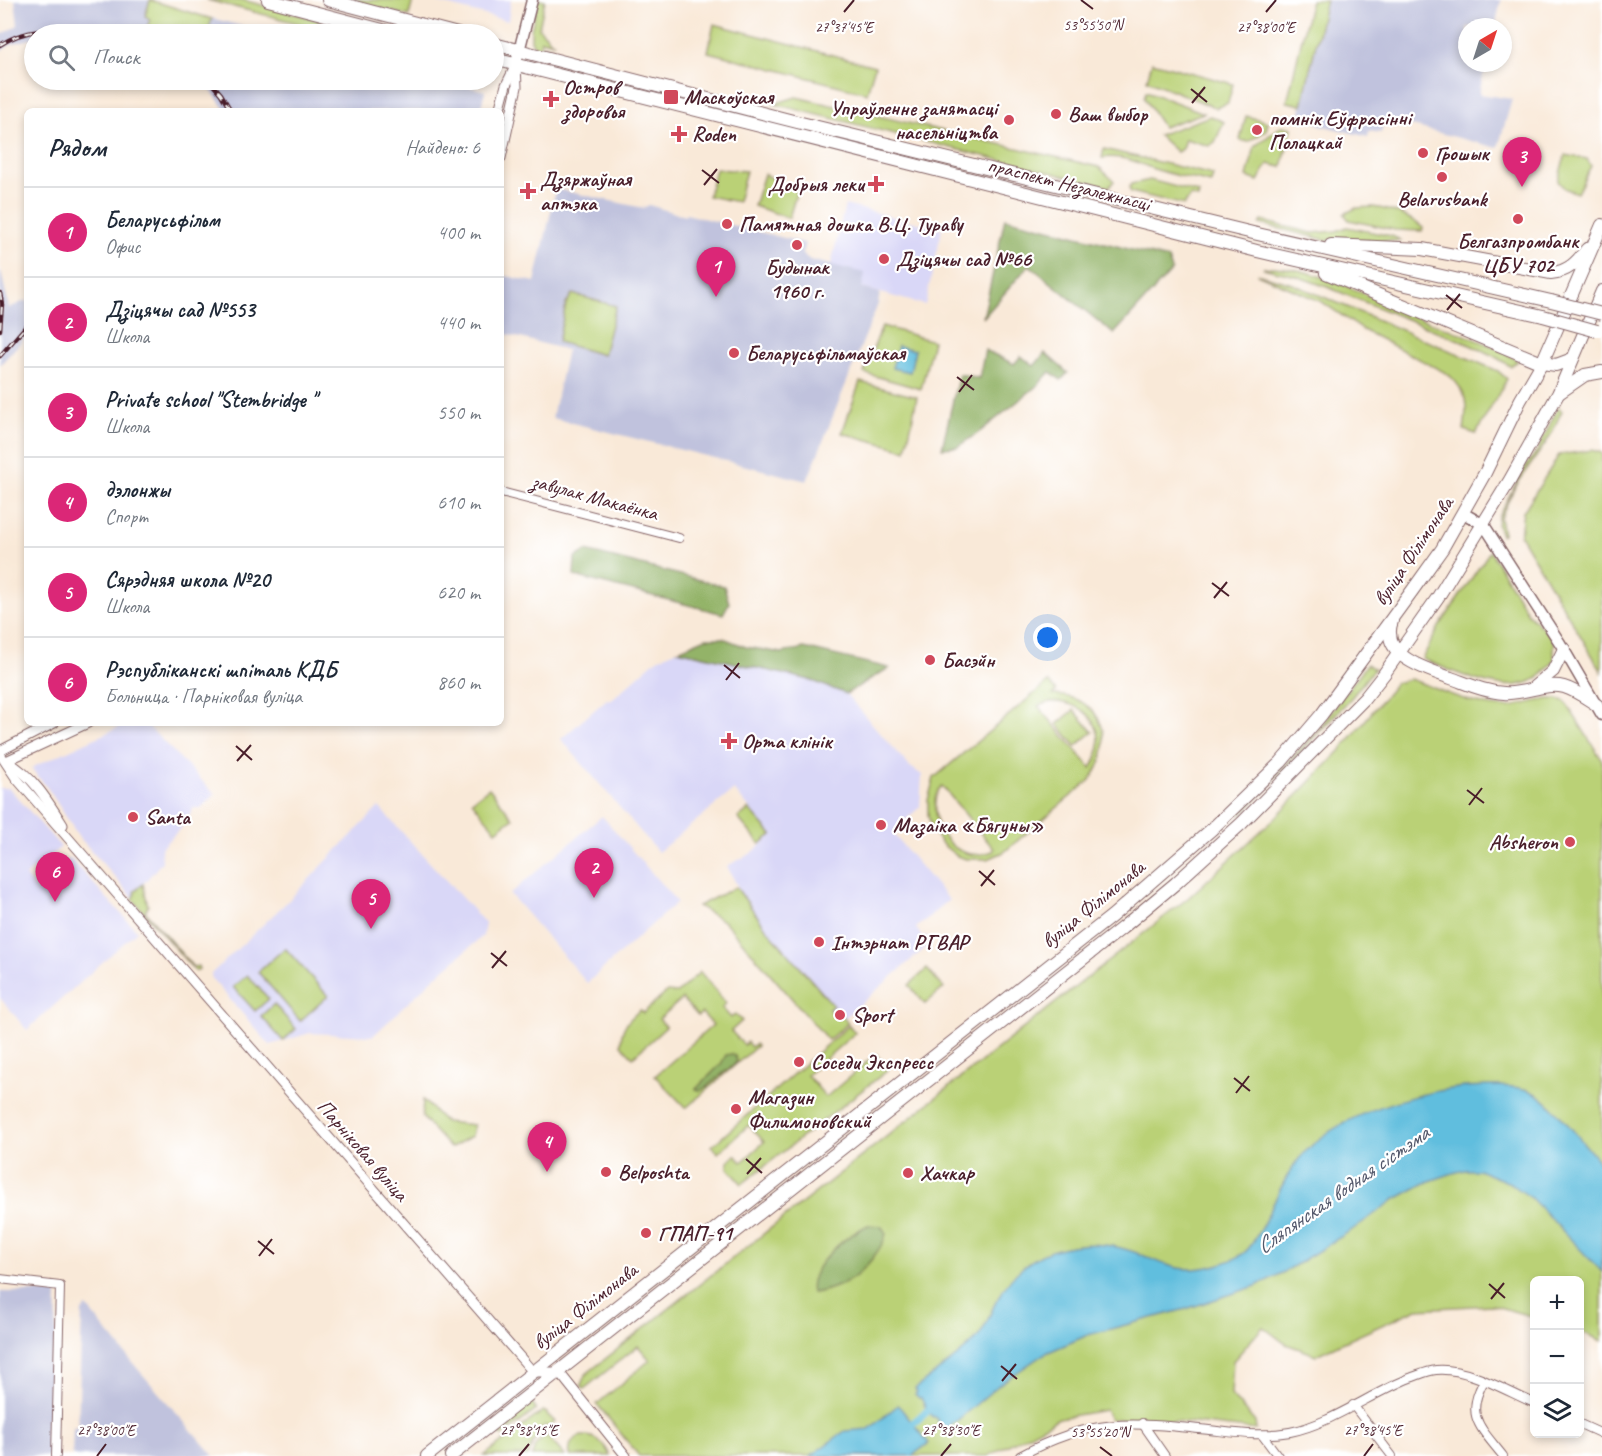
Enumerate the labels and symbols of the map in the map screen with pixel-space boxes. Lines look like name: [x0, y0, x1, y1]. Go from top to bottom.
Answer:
text: 53°55'50"N: [1063, 16, 1126, 35]
text: 27°37'45"E: [815, 18, 875, 37]
text: 27°38'00"E: [1237, 18, 1297, 37]
north arrow: [1458, 18, 1512, 72]
place label: Остров здоровья: [560, 74, 626, 125]
place label: Маскоўская: [684, 84, 775, 110]
marker: Маскоўская: [662, 88, 680, 106]
marker: Остров здоровья: [544, 92, 558, 106]
place label: Упраўленне занятасці насельніцтва: [829, 95, 1000, 145]
place label: Ваш выбор: [1068, 101, 1149, 127]
place label: помнік Еўфрасінні Полацкай: [1269, 105, 1414, 155]
marker: Ваш выбор: [1049, 107, 1063, 121]
marker: Упраўленне занятасці насельніцтва: [1002, 113, 1016, 127]
place label: Roden: [692, 121, 736, 147]
marker: помнік Еўфрасінні Полацкай: [1250, 123, 1264, 137]
marker: Roden: [670, 125, 688, 143]
pin: 3: [1502, 138, 1541, 187]
place label: Грошык: [1435, 140, 1491, 166]
marker: Грошык: [1416, 146, 1430, 160]
street label: праспект Незалежнасці: [985, 151, 1156, 218]
place label: Дзяржаўная аптэка: [540, 166, 633, 216]
marker: Belarusbank: [1435, 170, 1449, 184]
place label: Добрыя леки: [768, 171, 866, 197]
marker: Добрыя леки: [869, 177, 883, 191]
marker: Дзяржаўная аптэка: [521, 184, 535, 198]
place label: Belarusbank: [1397, 186, 1489, 212]
place label: Памятная дошка В.Ц. Тураву: [739, 211, 965, 237]
marker: Белгазпромбанк ЦБУ 702: [1511, 212, 1525, 226]
marker: Памятная дошка В.Ц. Тураву: [720, 217, 734, 231]
place label: Белгазпромбанк ЦБУ 702: [1457, 228, 1580, 278]
marker: Будынак 1960 г.: [790, 238, 804, 252]
place label: Дзіцячы сад №66: [896, 246, 1033, 273]
pin: 1: [696, 248, 736, 297]
marker: Дзіцячы сад №66: [877, 252, 891, 266]
place label: Будынак 1960 г.: [765, 254, 830, 304]
place label: Беларусьфільмаўская: [746, 340, 907, 366]
marker: Беларусьфільмаўская: [727, 346, 741, 360]
street label: завулак Макаёнка: [526, 467, 662, 528]
street label: вуліца Філімонава: [1367, 490, 1460, 610]
your location: [1033, 623, 1062, 652]
place label: Басэйн: [942, 647, 996, 673]
marker: Басэйн: [923, 653, 937, 667]
place label: Орта клінік: [742, 728, 834, 754]
marker: Орта клінік: [720, 732, 738, 750]
place label: Santa: [145, 804, 191, 830]
marker: Santa: [126, 810, 140, 824]
place label: Мазаіка «Бягуны»: [893, 812, 1043, 839]
marker: Мазаіка «Бягуны»: [874, 818, 888, 832]
place label: Absheron: [1489, 829, 1558, 855]
marker: Absheron: [1563, 835, 1577, 849]
pin: 2: [574, 848, 614, 898]
pin: 6: [36, 852, 74, 902]
street label: вуліца Філімонава: [1036, 853, 1152, 954]
pin: 5: [352, 880, 391, 929]
place label: Інтэрнат РГВАР: [831, 929, 971, 955]
marker: Інтэрнат РГВАР: [812, 935, 826, 949]
place label: Sport: [852, 1002, 895, 1028]
marker: Sport: [833, 1008, 847, 1022]
place label: Соседи Экспресс: [811, 1049, 934, 1075]
marker: Соседи Экспресс: [792, 1055, 806, 1069]
place label: Магазин Филимоновский: [748, 1084, 873, 1134]
street label: Парніковая вуліца: [312, 1094, 416, 1208]
marker: Магазин Филимоновский: [729, 1102, 743, 1116]
water label: Сляпянская водная сістэма: [1251, 1118, 1436, 1260]
pin: 4: [528, 1122, 566, 1172]
place label: Belposhta: [618, 1159, 691, 1185]
place label: Хачкар: [920, 1160, 975, 1186]
marker: Belposhta: [599, 1165, 613, 1179]
marker: Хачкар: [901, 1166, 915, 1180]
place label: ГПАП-91: [658, 1220, 734, 1246]
marker: ГПАП-91: [639, 1226, 653, 1240]
street label: вуліца Філімонава: [527, 1256, 644, 1355]
text: 27°38'00"E: [77, 1421, 137, 1440]
text: 27°38'15"E: [500, 1421, 560, 1440]
text: 27°38'30"E: [922, 1421, 982, 1440]
text: 27°38'45"E: [1344, 1421, 1404, 1440]
text: 53°55'20"N: [1070, 1423, 1133, 1442]

